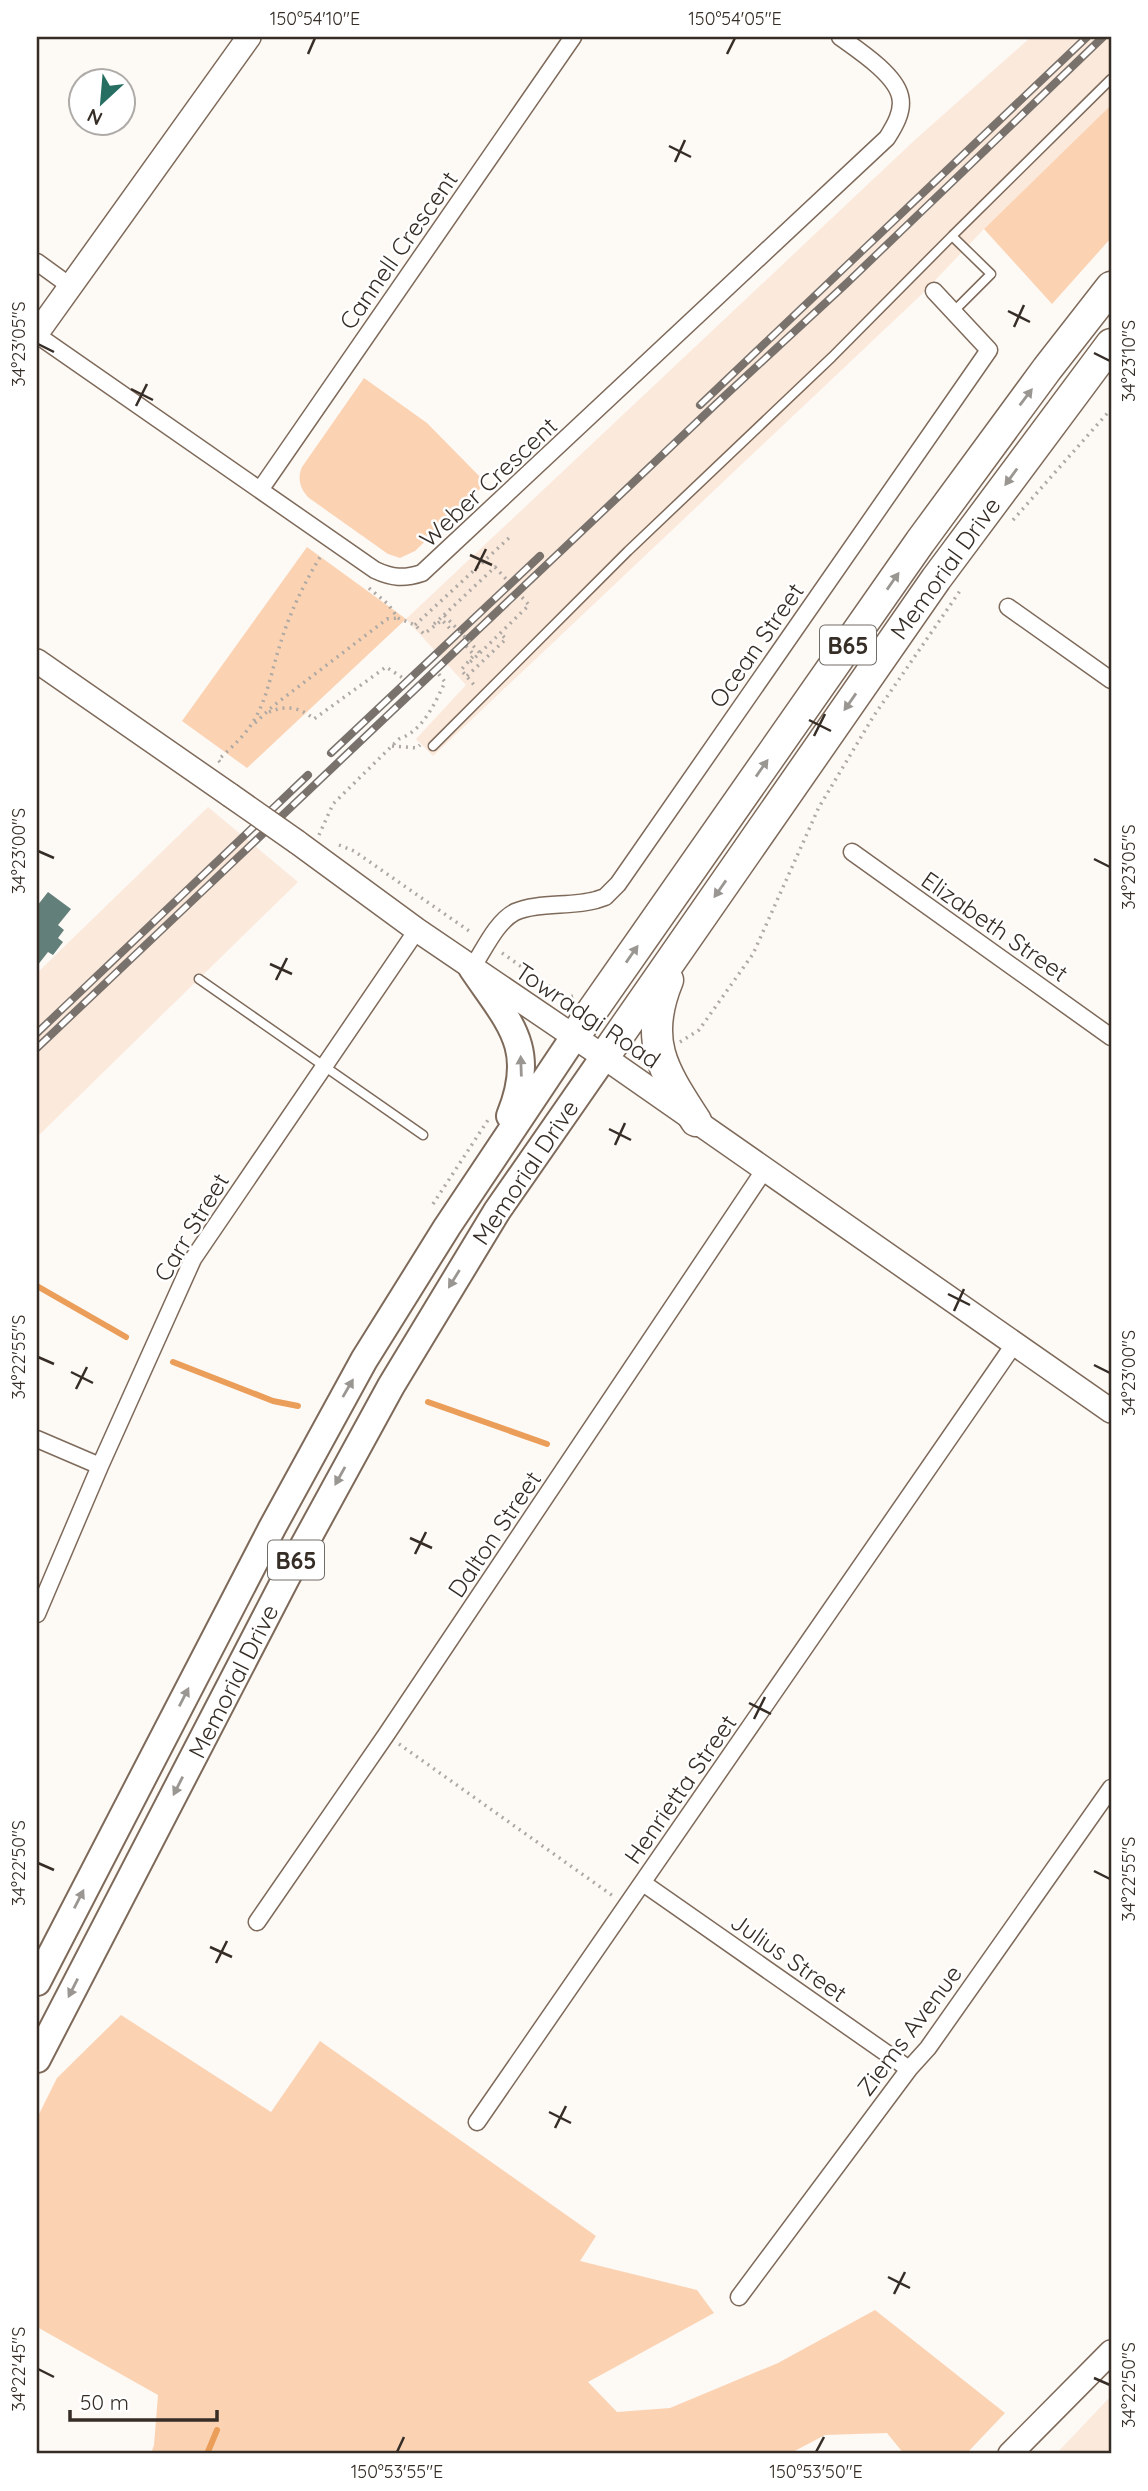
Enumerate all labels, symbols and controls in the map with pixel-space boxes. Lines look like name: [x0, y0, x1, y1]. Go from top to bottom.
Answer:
text: 150°54'10"E: [270, 7, 360, 30]
text: 150°54'05"E: [688, 7, 782, 30]
north arrow: [66, 66, 136, 136]
text: N: [83, 103, 106, 131]
street label: Cannell Crescent: [332, 165, 464, 335]
text: 34°23'05"S: [7, 301, 30, 387]
text: 34°23'10"S: [1117, 320, 1140, 402]
one-way arrow: [1019, 388, 1033, 406]
street label: Weber Crescent: [413, 411, 563, 553]
one-way arrow: [1004, 468, 1018, 486]
street label: Memorial Drive: [883, 491, 1007, 645]
one-way arrow: [886, 572, 900, 590]
street label: Ocean Street: [702, 577, 810, 713]
road number: B65: [820, 625, 876, 664]
one-way arrow: [843, 693, 857, 711]
one-way arrow: [755, 758, 768, 777]
text: 34°23'00"S: [7, 808, 30, 894]
text: 34°23'05"S: [1117, 824, 1140, 910]
street label: Elizabeth Street: [916, 864, 1074, 988]
one-way arrow: [713, 880, 727, 898]
one-way arrow: [625, 945, 639, 963]
street label: Towradgi Road: [510, 955, 666, 1075]
one-way arrow: [516, 1054, 527, 1076]
street label: Memorial Drive: [465, 1094, 585, 1250]
street label: Carr Street: [147, 1167, 235, 1287]
one-way arrow: [448, 1270, 461, 1289]
text: 34°22'55"S: [7, 1315, 30, 1399]
text: 34°23'00"S: [1117, 1330, 1140, 1416]
one-way arrow: [342, 1378, 354, 1398]
street label: Dalton Street: [441, 1465, 547, 1603]
one-way arrow: [334, 1466, 346, 1486]
road number: B65: [268, 1540, 324, 1580]
street label: Memorial Drive: [181, 1599, 285, 1763]
one-way arrow: [179, 1687, 190, 1707]
street label: Henrietta Street: [617, 1708, 743, 1870]
one-way arrow: [172, 1777, 184, 1796]
text: 34°22'50"S: [7, 1820, 30, 1906]
text: 34°22'55"S: [1117, 1837, 1140, 1921]
one-way arrow: [74, 1889, 85, 1909]
street label: Julius Street: [725, 1906, 853, 2008]
street label: Ziems Avenue: [850, 1959, 968, 2101]
one-way arrow: [68, 1979, 80, 1999]
text: 34°22'45"S: [7, 2327, 30, 2411]
text: 34°22'50"S: [1117, 2342, 1140, 2428]
scale bar: [70, 2379, 217, 2423]
text: 50 m: [80, 2389, 129, 2415]
text: 150°53'55"E: [351, 2460, 443, 2483]
text: 150°53'50"E: [769, 2460, 863, 2483]

